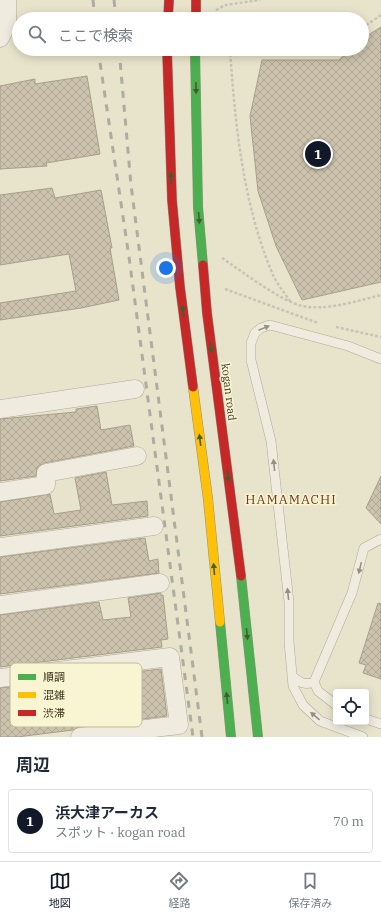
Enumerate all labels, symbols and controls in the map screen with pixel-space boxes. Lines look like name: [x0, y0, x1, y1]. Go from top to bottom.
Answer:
search box: [12, 12, 369, 56]
icon: search: [26, 23, 48, 45]
text: ここで検索: [58, 26, 133, 45]
one-way arrow: [193, 82, 199, 95]
pin: 1: [305, 139, 331, 169]
one-way arrow: [168, 171, 174, 184]
one-way arrow: [196, 212, 202, 224]
your location: [156, 258, 176, 278]
one-way arrow: [180, 305, 186, 317]
one-way arrow: [258, 324, 270, 331]
one-way arrow: [208, 341, 214, 353]
street label: kogan road: [219, 362, 240, 422]
one-way arrow: [197, 434, 203, 446]
one-way arrow: [271, 459, 277, 471]
one-way arrow: [225, 470, 231, 482]
district label: HAMAMACHI: [245, 491, 337, 508]
one-way arrow: [357, 562, 363, 574]
one-way arrow: [211, 563, 218, 575]
one-way arrow: [285, 588, 291, 600]
one-way arrow: [244, 628, 251, 640]
legend: [10, 663, 142, 727]
text: 順調: [43, 670, 65, 684]
text: 混雑: [43, 688, 65, 702]
map controls: [333, 689, 369, 725]
button: locate: [333, 689, 369, 725]
one-way arrow: [223, 692, 230, 704]
text: 渋滞: [43, 706, 65, 720]
one-way arrow: [309, 712, 320, 721]
text: 周辺: [16, 754, 50, 776]
text: 浜大津アーカス: [55, 803, 159, 822]
text: 1: [26, 813, 34, 830]
text: 70 m: [333, 813, 364, 830]
text: スポット · kogan road: [55, 824, 186, 841]
tab: 地図: [49, 870, 71, 910]
tab: 経路: [168, 870, 190, 910]
tab: 保存済み: [288, 870, 332, 910]

